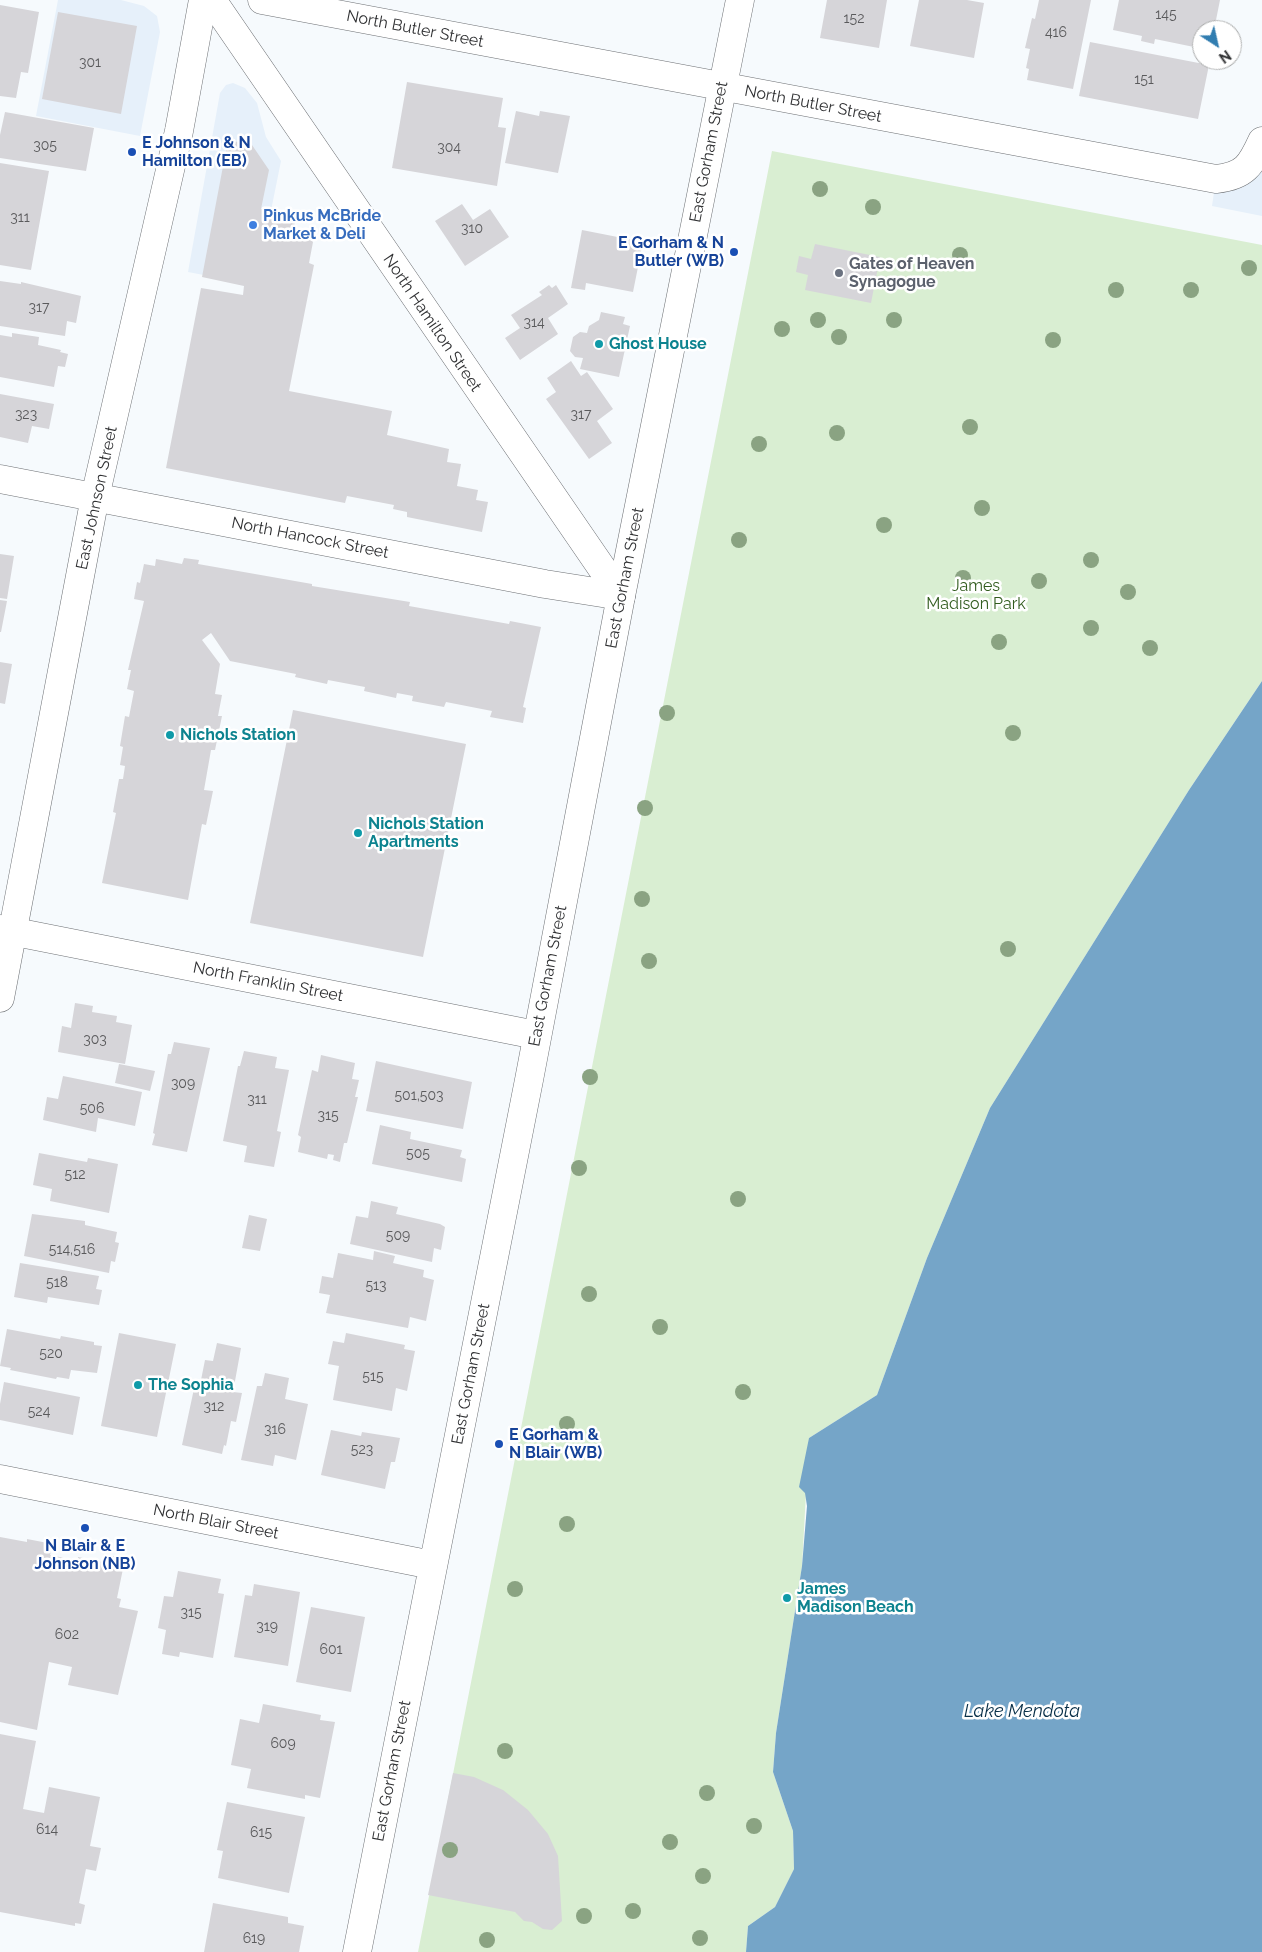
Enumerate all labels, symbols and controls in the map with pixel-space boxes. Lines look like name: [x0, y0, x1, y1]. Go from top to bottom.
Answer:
street label: North Butler Street: [345, 6, 485, 52]
house number: 145: [1155, 7, 1177, 23]
house number: 152: [844, 11, 864, 27]
north arrow: [1192, 20, 1242, 70]
house number: 416: [1045, 25, 1067, 41]
text: N: [1216, 47, 1234, 66]
house number: 301: [79, 55, 101, 71]
house number: 151: [1134, 72, 1154, 88]
street label: East Gorham Street: [686, 80, 732, 224]
street label: North Butler Street: [743, 81, 883, 127]
place label: E Johnson & N Hamilton (EB): [142, 133, 251, 171]
house number: 305: [33, 138, 57, 154]
house number: 304: [437, 140, 461, 156]
marker: E Johnson & N Hamilton (EB): [126, 146, 138, 158]
place label: Pinkus McBride Market & Deli: [263, 206, 381, 244]
house number: 311: [10, 210, 30, 226]
marker: Pinkus McBride Market & Deli: [247, 219, 259, 231]
house number: 310: [461, 221, 483, 237]
place label: E Gorham & N Butler (WB): [618, 233, 724, 271]
marker: E Gorham & N Butler (WB): [728, 246, 740, 258]
street label: North Hamilton Street: [379, 251, 485, 395]
place label: Gates of Heaven Synagogue: [849, 254, 974, 292]
marker: Gates of Heaven Synagogue: [833, 267, 845, 279]
house number: 317: [29, 300, 49, 316]
house number: 314: [523, 315, 545, 331]
place label: Ghost House: [609, 334, 707, 354]
marker: Ghost House: [593, 338, 605, 350]
house number: 323: [15, 407, 37, 423]
house number: 317: [571, 407, 591, 423]
street label: East Johnson Street: [72, 424, 122, 572]
street label: East Gorham Street: [602, 506, 648, 650]
street label: North Hancock Street: [230, 513, 390, 563]
park label: James Madison Park: [926, 576, 1026, 614]
place label: Nichols Station: [180, 725, 296, 745]
marker: Nichols Station: [164, 729, 176, 741]
place label: Nichols Station Apartments: [368, 814, 484, 852]
marker: Nichols Station Apartments: [352, 827, 364, 839]
street label: East Gorham Street: [525, 904, 571, 1048]
street label: North Franklin Street: [191, 958, 345, 1006]
house number: 303: [83, 1032, 107, 1048]
house number: 309: [171, 1076, 195, 1092]
house number: 501,503: [394, 1088, 444, 1104]
house number: 311: [247, 1092, 267, 1108]
house number: 506: [80, 1101, 104, 1117]
house number: 315: [317, 1108, 339, 1124]
house number: 505: [406, 1146, 430, 1162]
house number: 512: [65, 1167, 85, 1183]
house number: 509: [386, 1228, 410, 1244]
house number: 514,516: [49, 1242, 95, 1258]
house number: 518: [46, 1275, 68, 1291]
house number: 513: [365, 1278, 387, 1294]
street label: East Gorham Street: [448, 1302, 494, 1446]
house number: 520: [39, 1346, 63, 1362]
house number: 515: [362, 1369, 384, 1385]
place label: The Sophia: [148, 1375, 234, 1395]
marker: The Sophia: [132, 1379, 144, 1391]
house number: 312: [204, 1399, 224, 1415]
house number: 524: [28, 1404, 50, 1420]
house number: 316: [264, 1422, 286, 1438]
place label: E Gorham & N Blair (WB): [509, 1425, 602, 1463]
marker: E Gorham & N Blair (WB): [493, 1438, 505, 1450]
house number: 523: [351, 1442, 373, 1458]
street label: North Blair Street: [152, 1500, 280, 1544]
marker: N Blair & E Johnson (NB): [79, 1522, 91, 1534]
place label: N Blair & E Johnson (NB): [35, 1536, 135, 1574]
place label: James Madison Beach: [797, 1579, 914, 1617]
marker: James Madison Beach: [781, 1592, 793, 1604]
house number: 315: [180, 1605, 202, 1621]
house number: 319: [256, 1619, 278, 1635]
house number: 602: [55, 1627, 79, 1643]
house number: 601: [319, 1642, 343, 1658]
street label: East Gorham Street: [369, 1699, 415, 1843]
water label: Lake Mendota: [964, 1701, 1080, 1723]
house number: 609: [270, 1736, 296, 1752]
house number: 614: [36, 1822, 58, 1838]
house number: 615: [250, 1825, 272, 1841]
house number: 619: [243, 1931, 265, 1947]

